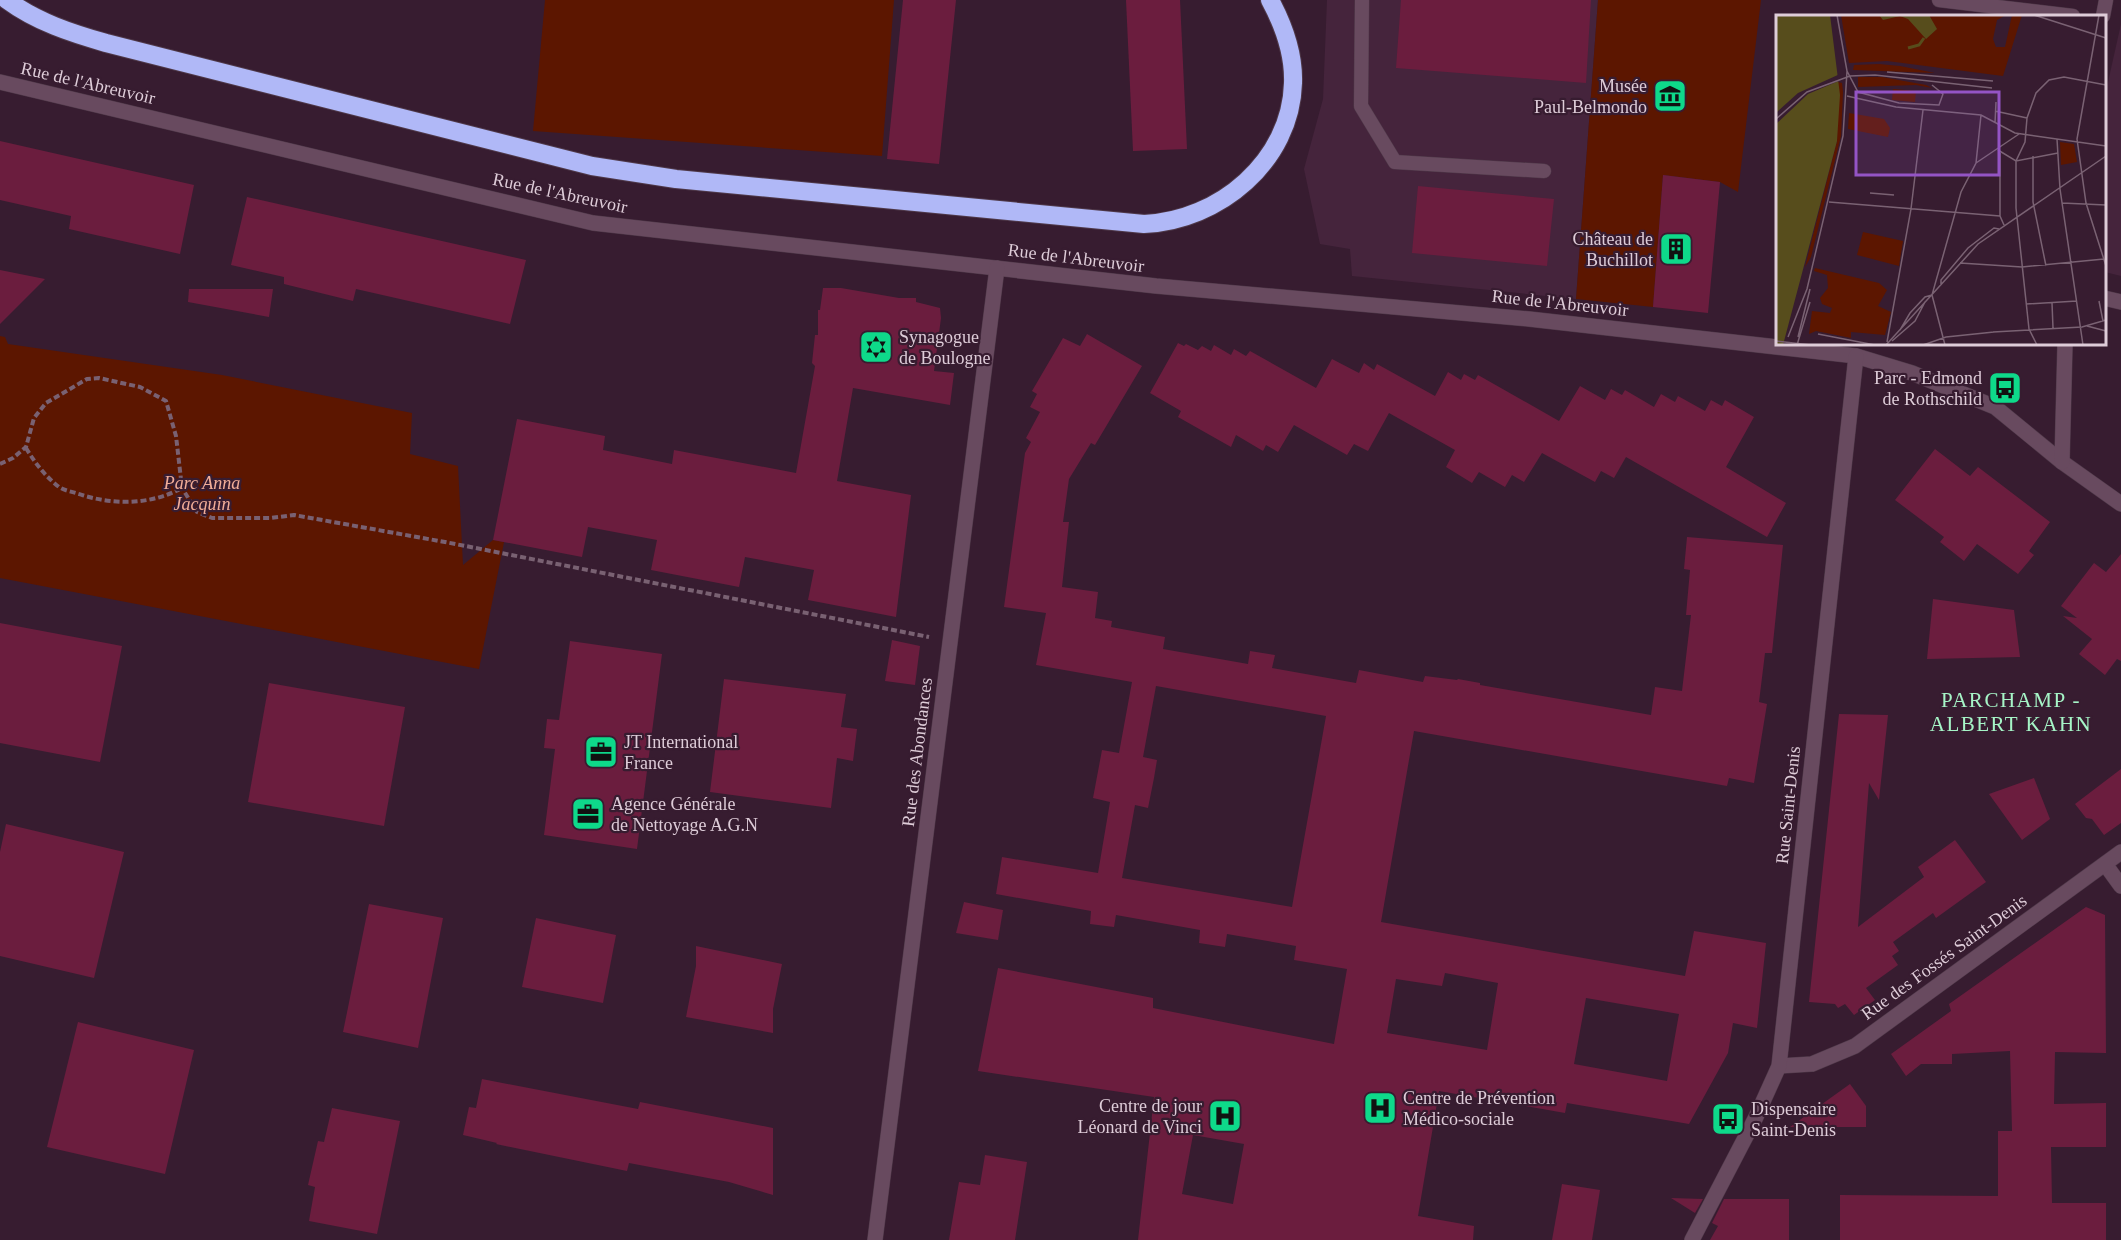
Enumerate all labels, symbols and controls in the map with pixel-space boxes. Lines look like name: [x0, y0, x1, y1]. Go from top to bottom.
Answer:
inset map: [1776, 15, 2106, 345]
street label: Rue de l'Abreuvoir: [19, 58, 157, 108]
place label: Musée Paul-Belmondo: [1534, 76, 1647, 117]
museum icon: Musée Paul-Belmondo: [1652, 78, 1688, 114]
street label: Rue de l'Abreuvoir: [491, 169, 629, 217]
place label: Château de Buchillot: [1573, 229, 1653, 270]
building icon: Château de Buchillot: [1658, 231, 1694, 267]
street label: Rue de l'Abreuvoir: [1007, 240, 1145, 276]
street label: Rue de l'Abreuvoir: [1491, 286, 1629, 320]
place label: Synagogue de Boulogne: [899, 327, 991, 368]
synagogue icon: Synagogue de Boulogne: [858, 329, 894, 365]
place label: Parc - Edmond de Rothschild: [1874, 368, 1982, 409]
bus stop icon: Parc - Edmond de Rothschild: [1987, 370, 2023, 406]
park label: Parc Anna Jacquin: [163, 473, 240, 514]
street label: Rue des Abondances: [898, 676, 936, 828]
district label: PARCHAMP - ALBERT KAHN: [1930, 688, 2092, 736]
place label: JT International France: [624, 732, 738, 773]
office icon: JT International France: [583, 734, 619, 770]
street label: Rue Saint-Denis: [1772, 745, 1804, 865]
place label: Agence Générale de Nettoyage A.G.N: [611, 794, 758, 835]
office icon: Agence Générale de Nettoyage A.G.N: [570, 796, 606, 832]
street label: Rue des Fossés Saint-Denis: [1857, 890, 2031, 1024]
place label: Centre de Prévention Médico-sociale: [1403, 1088, 1555, 1129]
hospital icon: Centre de Prévention Médico-sociale: [1362, 1090, 1398, 1126]
place label: Centre de jour Léonard de Vinci: [1077, 1096, 1202, 1137]
hospital icon: Centre de jour Léonard de Vinci: [1207, 1098, 1243, 1134]
place label: Dispensaire Saint-Denis: [1751, 1099, 1836, 1140]
bus stop icon: Dispensaire Saint-Denis: [1710, 1101, 1746, 1137]

